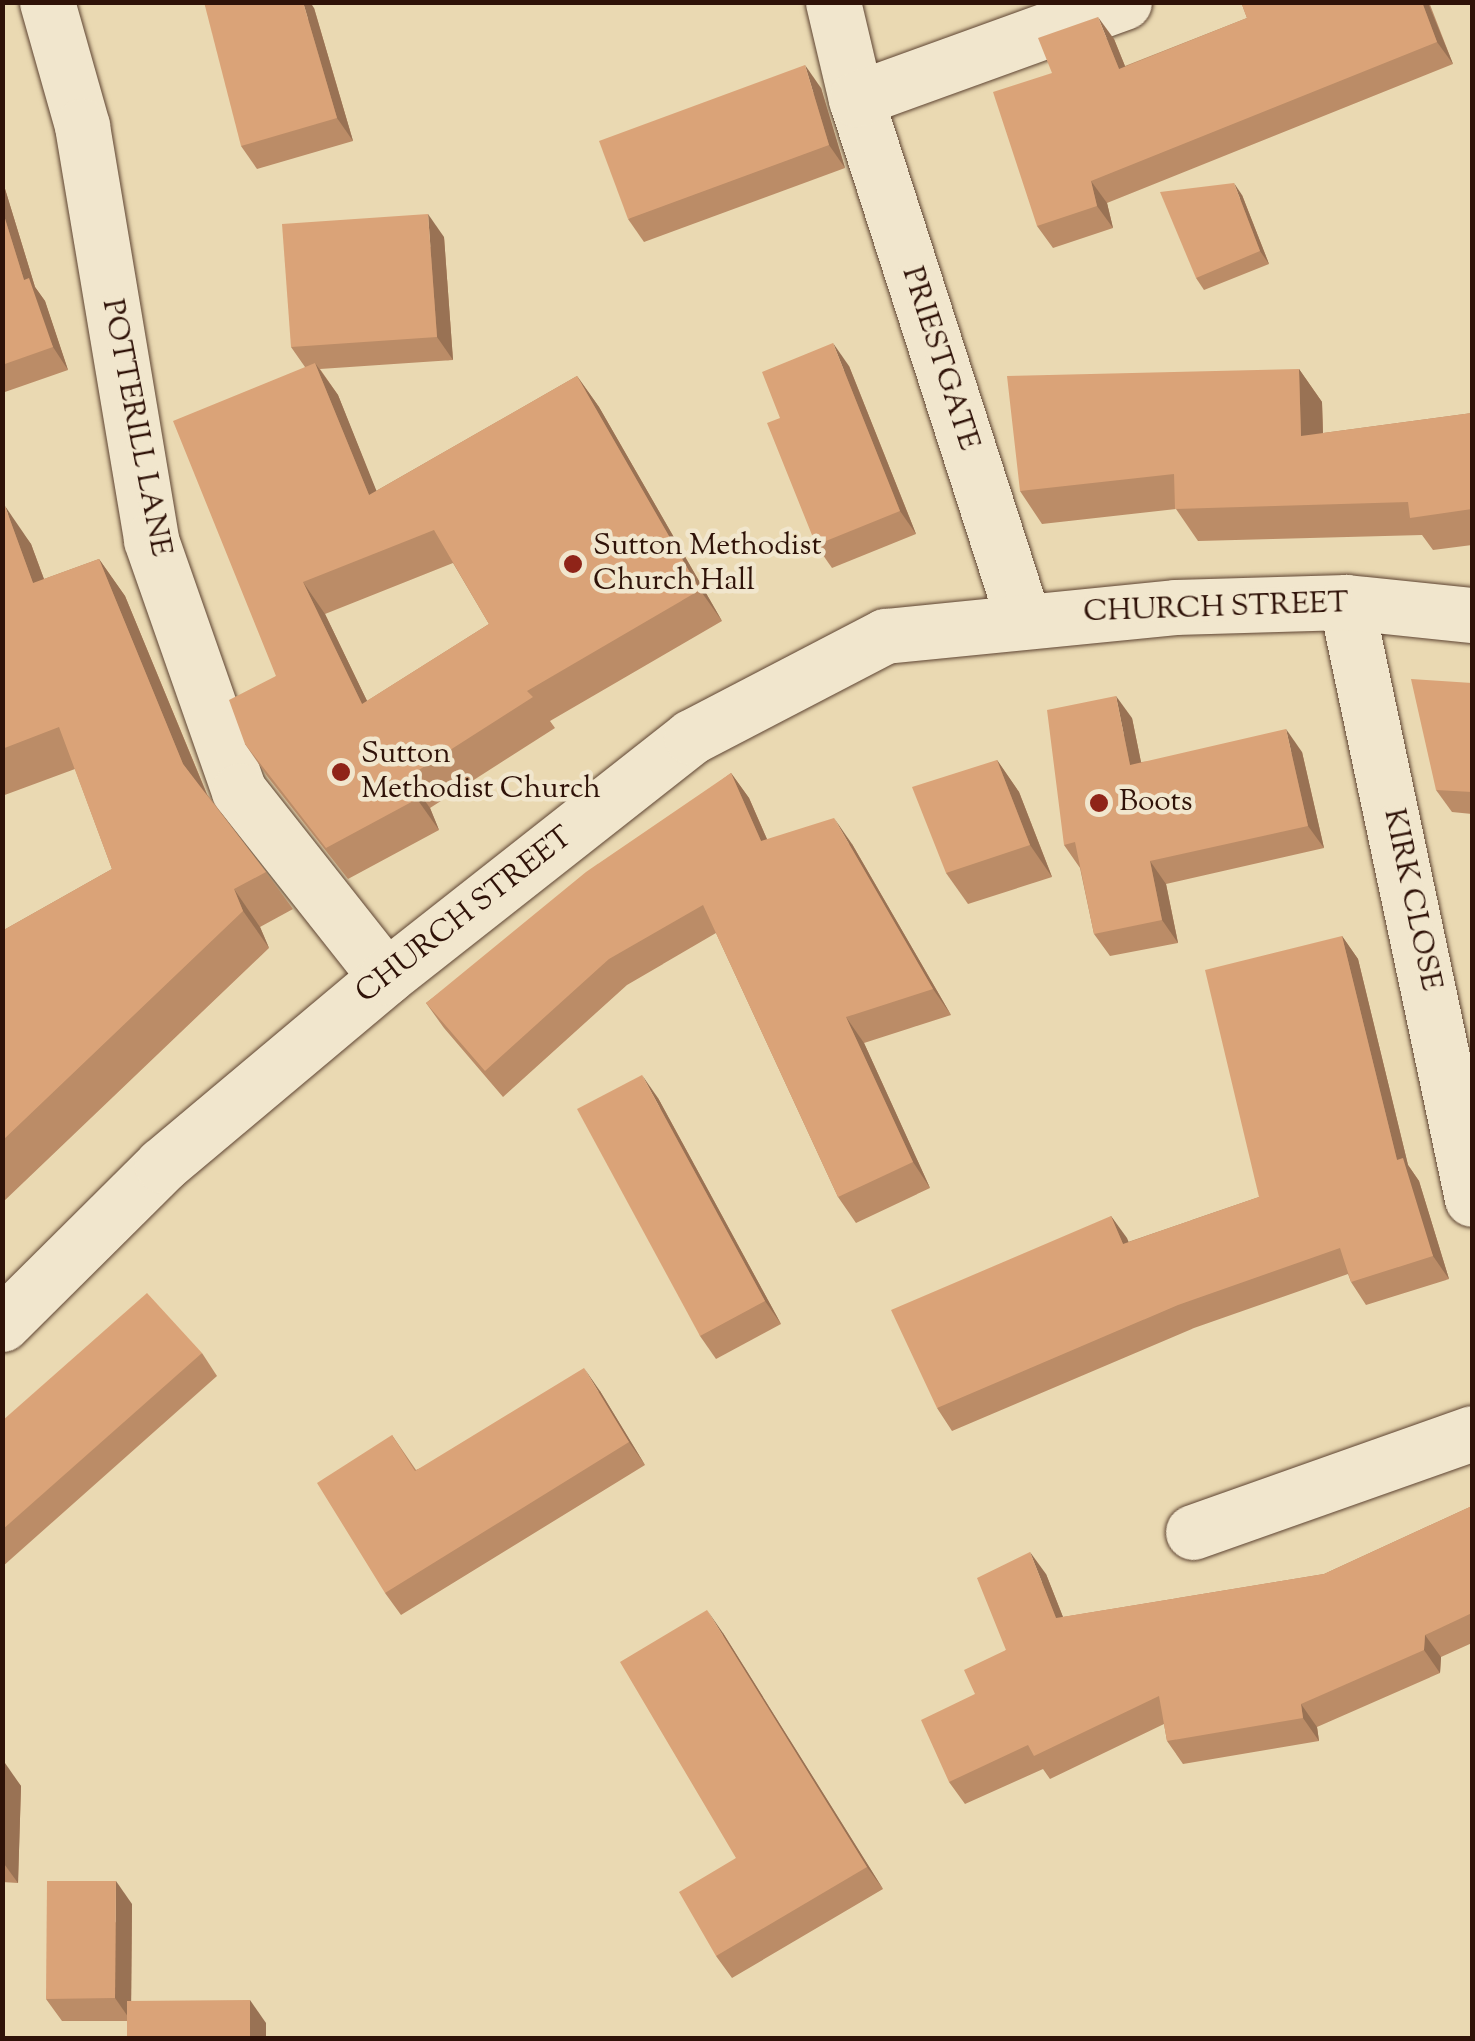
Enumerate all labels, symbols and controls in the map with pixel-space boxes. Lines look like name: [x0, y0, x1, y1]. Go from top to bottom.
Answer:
street label: PRIESTGATE: [892, 263, 986, 455]
street label: POTTERILL LANE: [92, 296, 178, 560]
place label: Sutton Methodist Church Hall: [593, 529, 822, 600]
marker: Sutton Methodist Church Hall: [562, 553, 584, 575]
street label: CHURCH STREET: [1083, 586, 1349, 632]
place label: Sutton Methodist Church: [361, 737, 601, 808]
marker: Sutton Methodist Church: [330, 761, 352, 783]
place label: Boots: [1119, 785, 1193, 821]
marker: Boots: [1088, 792, 1110, 814]
street label: KIRK CLOSE: [1374, 806, 1448, 994]
street label: CHURCH STREET: [349, 820, 581, 1012]

